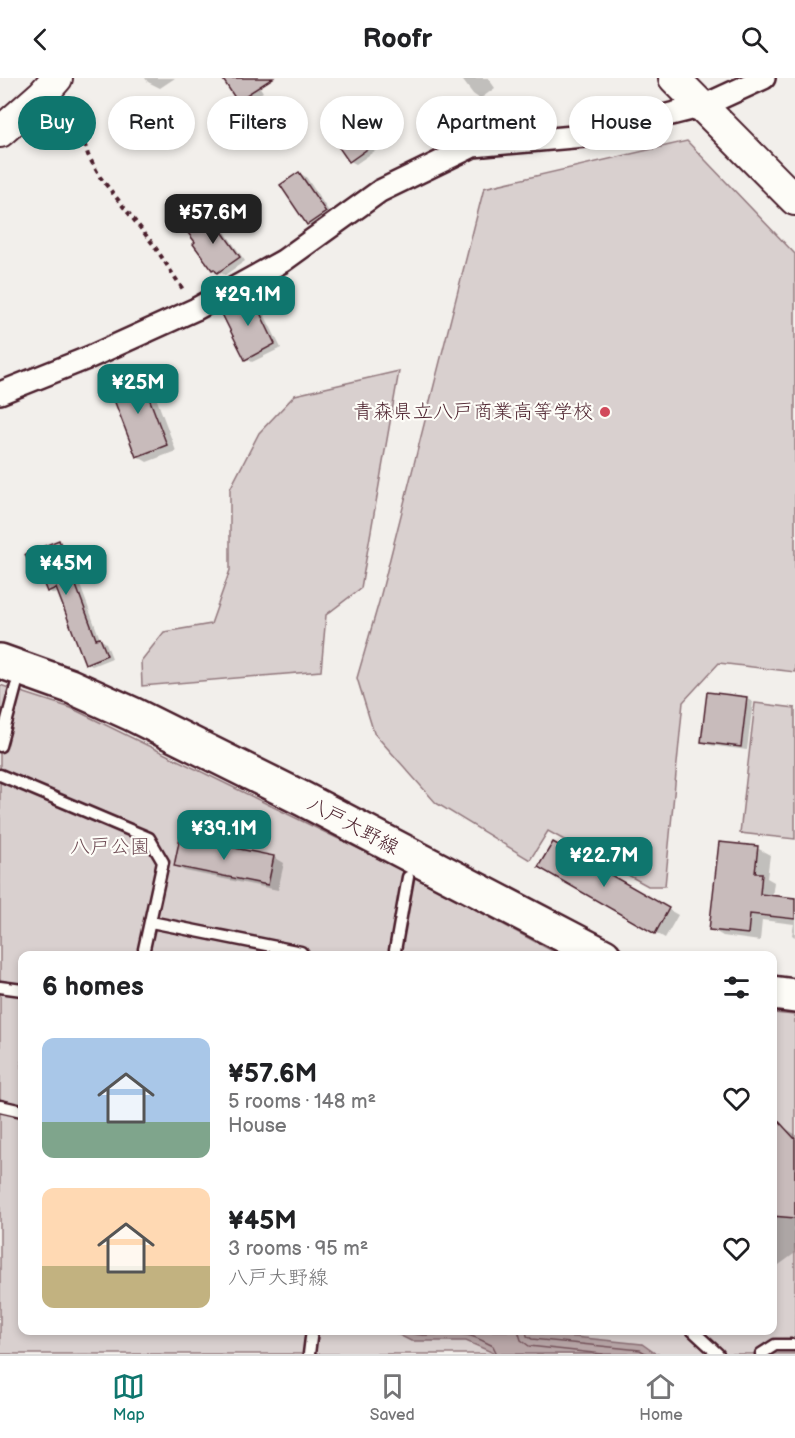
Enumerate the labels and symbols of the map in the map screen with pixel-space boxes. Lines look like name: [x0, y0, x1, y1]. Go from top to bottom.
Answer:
pin: ¥57.6M: [164, 194, 262, 245]
pin: ¥29.1M: [199, 276, 297, 327]
pin: ¥25M: [102, 364, 174, 415]
place label: 青森県立八戸商業高等学校: [353, 400, 593, 424]
marker: 青森県立八戸商業高等学校: [598, 405, 612, 419]
pin: ¥45M: [30, 545, 102, 596]
street label: 八戸大野線: [303, 792, 403, 860]
pin: ¥39.1M: [175, 810, 273, 861]
park label: 八戸公園: [70, 835, 150, 859]
pin: ¥22.7M: [555, 837, 653, 888]

